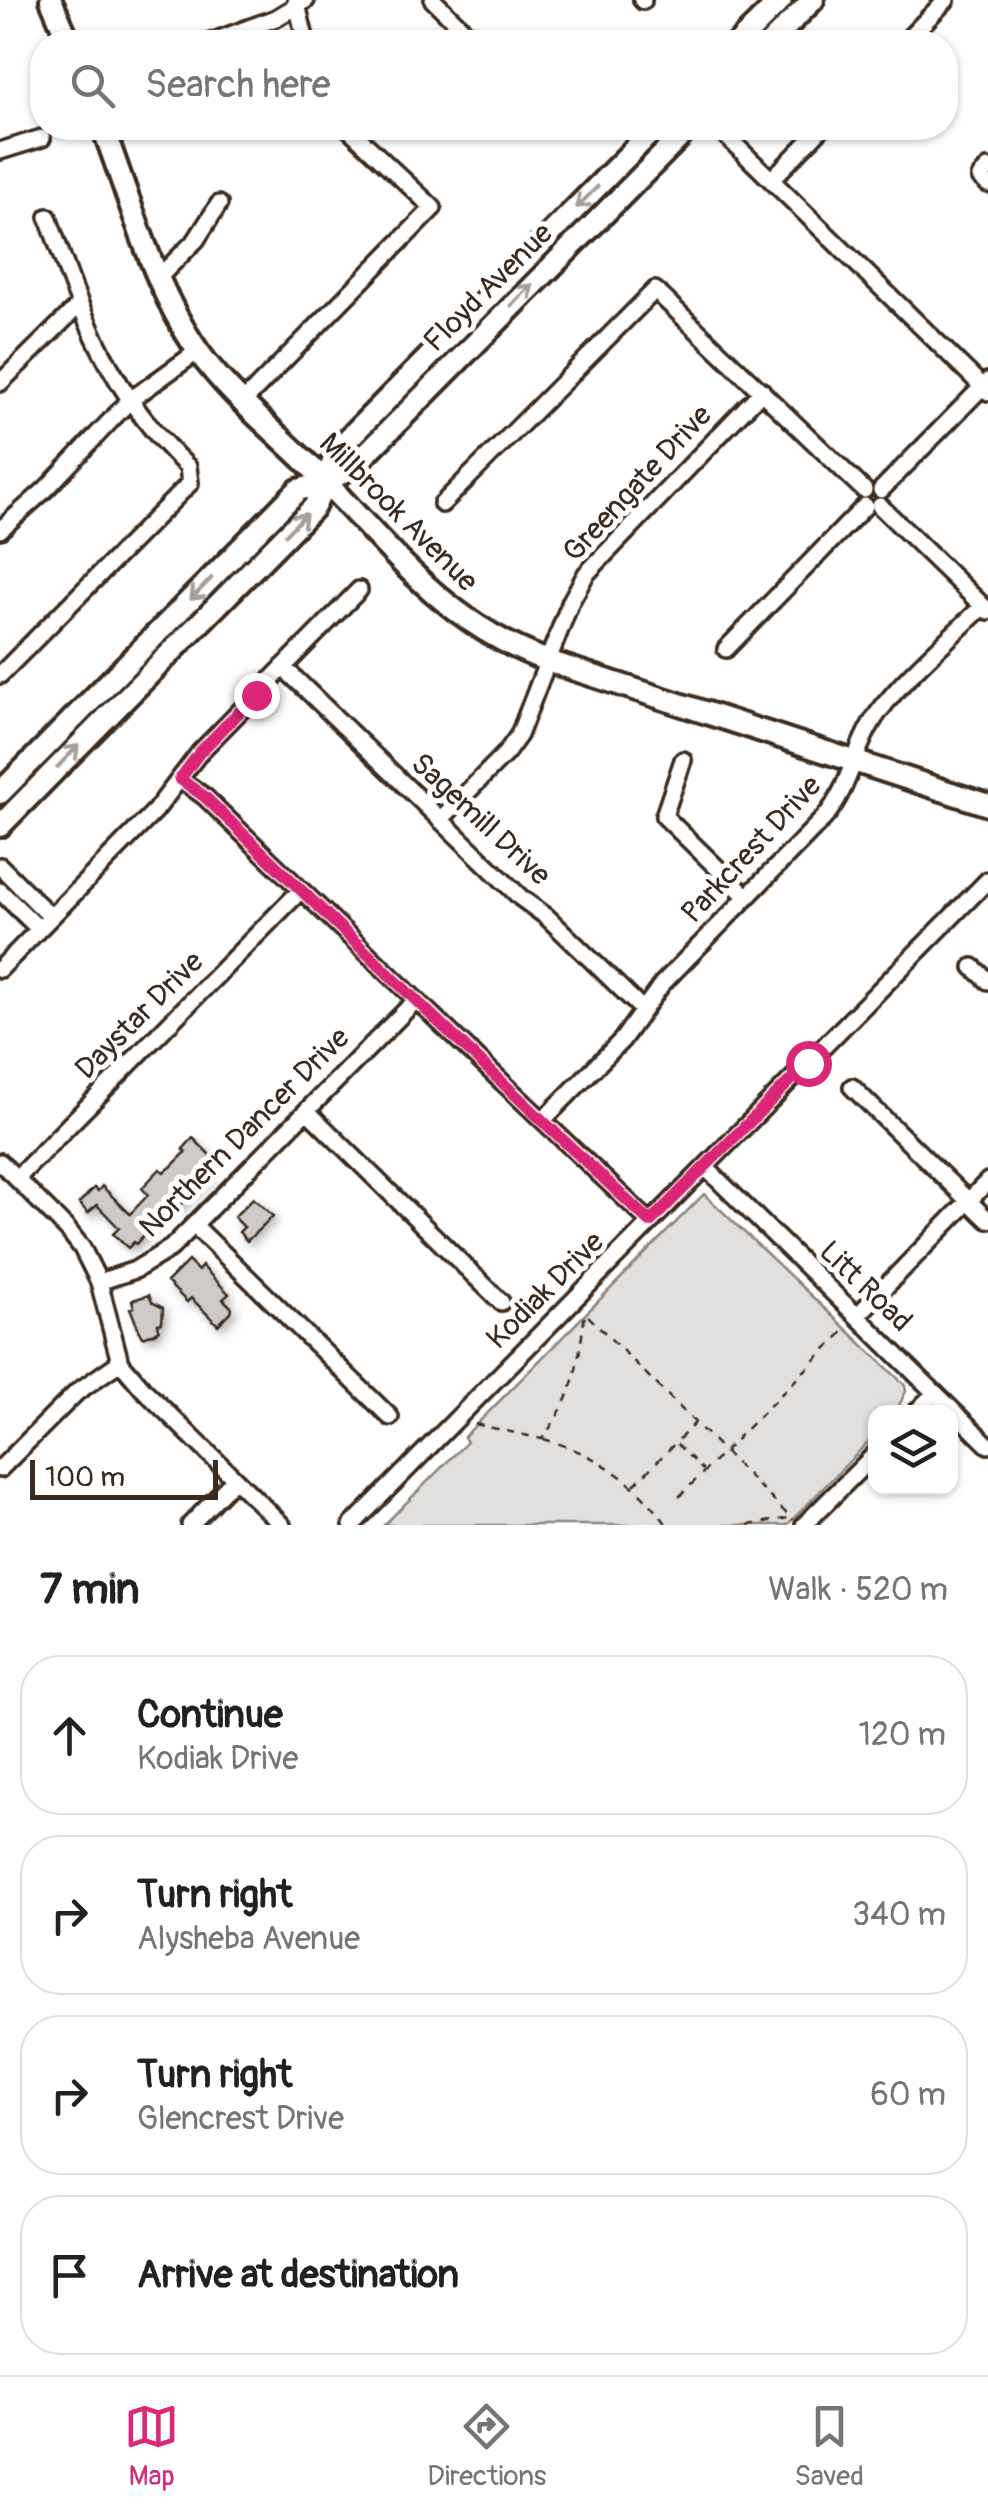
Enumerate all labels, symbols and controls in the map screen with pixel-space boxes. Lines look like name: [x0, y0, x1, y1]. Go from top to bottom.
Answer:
search box: [30, 30, 958, 140]
icon: search: [65, 58, 120, 113]
text: Search here: [145, 61, 331, 109]
one-way arrow: [575, 184, 599, 208]
street label: Floyd Avenue: [416, 215, 561, 360]
one-way arrow: [510, 284, 534, 308]
street label: Greengate Drive: [555, 397, 720, 570]
street label: Millbrook Avenue: [311, 425, 486, 600]
one-way arrow: [284, 513, 308, 537]
one-way arrow: [189, 576, 213, 600]
route end: [234, 673, 280, 719]
one-way arrow: [56, 745, 80, 769]
street label: Sagemill Drive: [403, 745, 558, 894]
street label: Parkcrest Drive: [673, 768, 829, 931]
street label: Daystar Drive: [67, 943, 211, 1087]
street label: Northern Dancer Drive: [131, 1019, 357, 1245]
route start: [786, 1041, 832, 1087]
street label: Kodiak Drive: [479, 1224, 612, 1357]
street label: Litt Road: [811, 1233, 920, 1340]
map controls: [868, 1405, 958, 1495]
button: layers: [868, 1405, 958, 1495]
scale bar: [30, 1455, 218, 1500]
text: 100 m: [45, 1460, 125, 1495]
text: 7 min: [40, 1564, 139, 1616]
text: Walk · 520 m: [768, 1570, 948, 1610]
text: Continue: [137, 1691, 283, 1739]
icon: ahead: [42, 1708, 97, 1763]
text: 120 m: [858, 1715, 946, 1755]
text: Kodiak Drive: [137, 1739, 298, 1779]
text: Turn right: [137, 1871, 292, 1919]
icon: right: [42, 1888, 97, 1943]
text: 340 m: [852, 1895, 946, 1935]
text: Alysheba Avenue: [137, 1919, 360, 1959]
text: Turn right: [137, 2051, 292, 2099]
icon: right: [42, 2068, 97, 2123]
text: 60 m: [870, 2075, 946, 2115]
text: Glencrest Drive: [137, 2099, 344, 2139]
icon: arrive: [42, 2248, 97, 2303]
text: Arrive at destination: [137, 2251, 459, 2299]
tab: Map: [124, 2399, 179, 2494]
tab: Directions: [427, 2399, 546, 2494]
tab: Saved: [794, 2399, 864, 2494]

